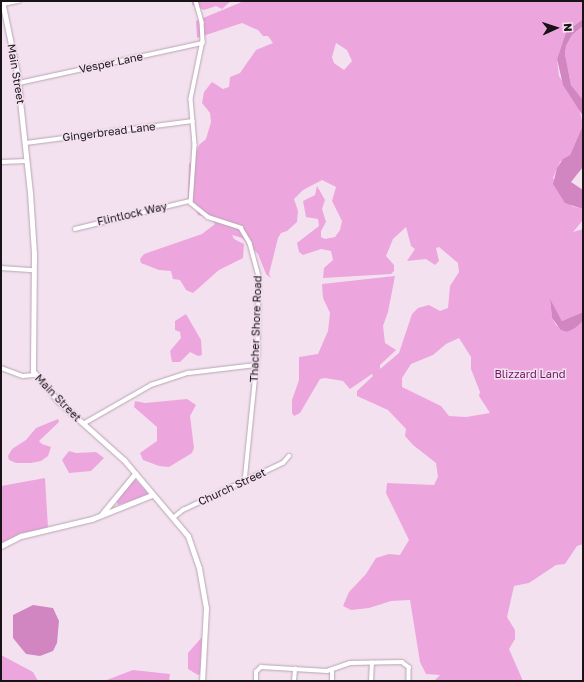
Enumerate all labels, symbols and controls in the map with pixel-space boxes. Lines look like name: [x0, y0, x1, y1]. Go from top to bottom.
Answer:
north arrow: [536, 8, 576, 48]
text: N: [562, 23, 575, 32]
street label: Main Street: [5, 43, 27, 105]
street label: Vesper Lane: [78, 50, 144, 76]
street label: Gingerbread Lane: [62, 120, 156, 144]
street label: Flintlock Way: [96, 200, 168, 228]
street label: Thacher Shore Road: [248, 275, 264, 383]
park label: Blizzard Land: [494, 367, 566, 381]
street label: Main Street: [32, 372, 84, 424]
street label: Church Street: [196, 466, 268, 508]

